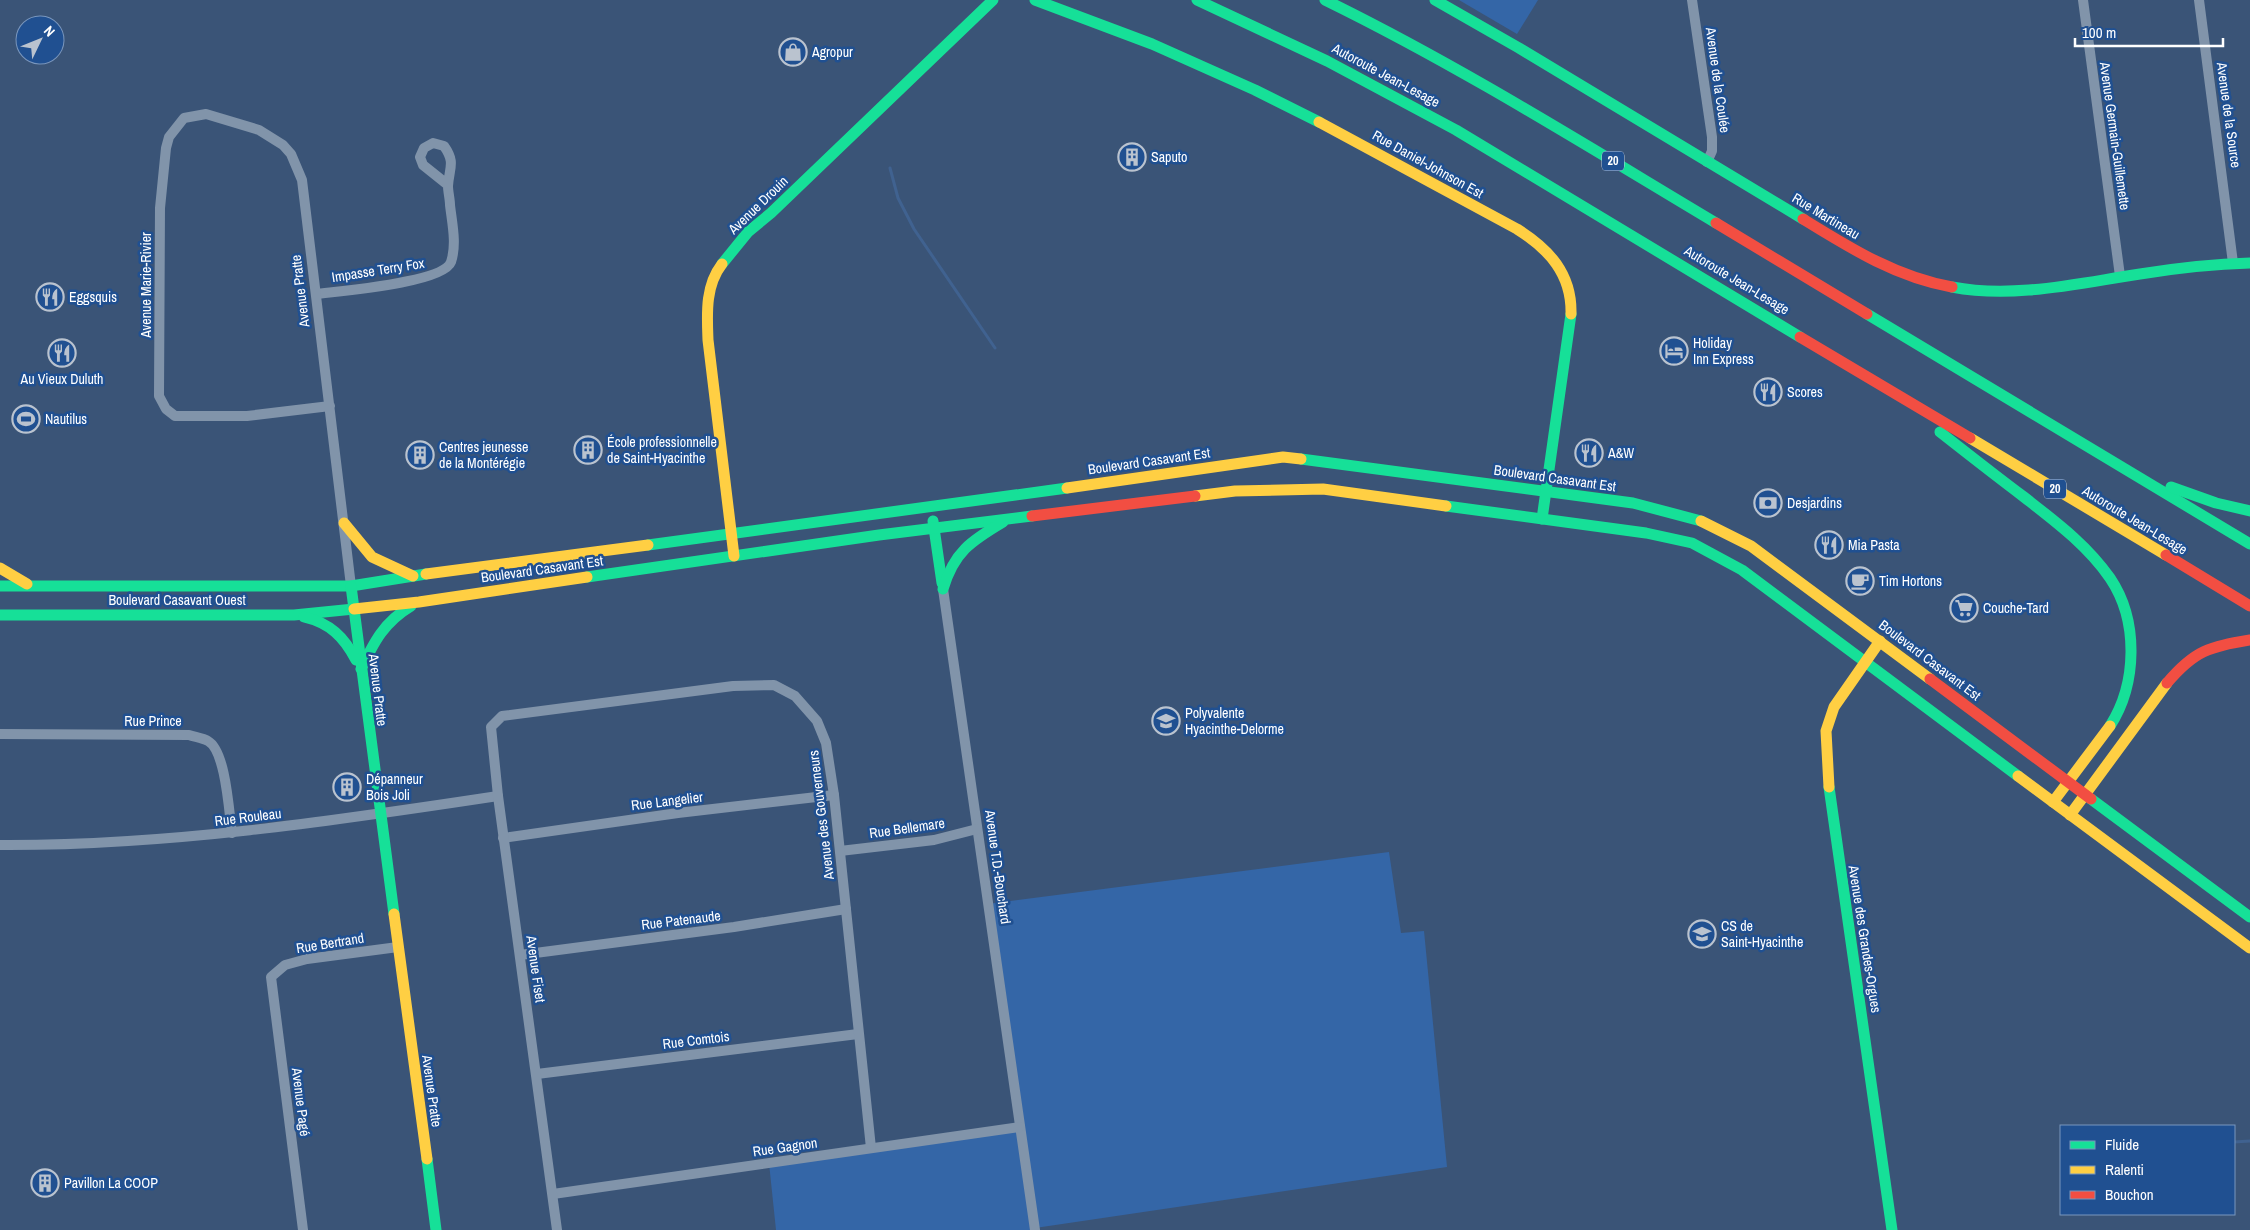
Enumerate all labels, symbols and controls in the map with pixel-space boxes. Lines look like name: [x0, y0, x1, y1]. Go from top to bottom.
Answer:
north arrow: [15, 15, 65, 65]
scale bar: [2075, 15, 2222, 47]
text: N: [40, 22, 59, 40]
text: 100 m: [2082, 22, 2116, 43]
street label: Avenue de la Coulée: [1702, 25, 1734, 134]
shop icon: Agropur: [778, 37, 808, 67]
street label: Autoroute Jean-Lesage: [1328, 39, 1443, 111]
place label: Agropur: [811, 43, 853, 61]
street label: Avenue Germain-Guillemette: [2096, 60, 2134, 211]
street label: Avenue de la Source: [2213, 60, 2245, 169]
street label: Rue Daniel-Johnson Est: [1369, 126, 1487, 202]
building icon: Saputo: [1117, 142, 1147, 172]
place label: Saputo: [1151, 148, 1187, 166]
road number: 20: [1602, 152, 1624, 170]
street label: Avenue Drouin: [724, 172, 792, 239]
street label: Rue Martineau: [1789, 189, 1863, 243]
street label: Avenue Marie-Rivier: [137, 232, 155, 339]
street label: Autoroute Jean-Lesage: [1680, 241, 1793, 318]
street label: Avenue Pratte: [287, 254, 313, 329]
street label: Impasse Terry Fox: [330, 254, 426, 286]
restaurant icon: Eggsquis: [35, 282, 65, 312]
place label: Eggsquis: [69, 288, 117, 306]
place label: Holiday Inn Express: [1693, 334, 1754, 368]
hotel icon: Holiday Inn Express: [1659, 336, 1689, 366]
restaurant icon: Au Vieux Duluth: [47, 338, 77, 368]
place label: Au Vieux Duluth: [20, 370, 103, 388]
restaurant icon: Scores: [1753, 377, 1783, 407]
place label: Scores: [1787, 383, 1823, 401]
sports icon: Nautilus: [11, 404, 41, 434]
place label: Nautilus: [45, 410, 87, 428]
place label: École professionnelle de Saint-Hyacinthe: [607, 433, 717, 467]
building icon: École professionnelle de Saint-Hyacinthe: [573, 435, 603, 465]
place label: Centres jeunesse de la Montérégie: [439, 438, 528, 472]
restaurant icon: A&W: [1574, 438, 1604, 468]
building icon: Centres jeunesse de la Montérégie: [405, 440, 435, 470]
street label: Boulevard Casavant Est: [1087, 444, 1211, 478]
place label: A&W: [1607, 444, 1634, 462]
street label: Boulevard Casavant Est: [1493, 461, 1617, 495]
road number: 20: [2044, 479, 2066, 498]
street label: Autoroute Jean-Lesage: [2078, 481, 2191, 558]
bank icon: Desjardins: [1753, 488, 1783, 518]
place label: Desjardins: [1787, 494, 1842, 512]
restaurant icon: Mia Pasta: [1814, 530, 1844, 560]
place label: Mia Pasta: [1848, 536, 1900, 554]
street label: Boulevard Casavant Est: [480, 552, 604, 586]
cafe icon: Tim Hortons: [1845, 566, 1875, 596]
place label: Tim Hortons: [1879, 572, 1942, 590]
street label: Boulevard Casavant Ouest: [108, 591, 246, 609]
supermarket icon: Couche-Tard: [1949, 593, 1979, 623]
place label: Couche-Tard: [1983, 599, 2049, 617]
street label: Boulevard Casavant Est: [1875, 616, 1985, 704]
street label: Avenue Pratte: [365, 652, 391, 727]
place label: Polyvalente Hyacinthe-Delorme: [1185, 704, 1284, 738]
school or university icon: Polyvalente Hyacinthe-Delorme: [1151, 706, 1181, 736]
street label: Rue Prince: [124, 712, 182, 730]
street label: Avenue des Gouverneurs: [804, 749, 838, 882]
place label: Dépanneur Bois Joli: [366, 770, 423, 804]
building icon: Dépanneur Bois Joli: [332, 772, 362, 802]
street label: Rue Langelier: [630, 788, 704, 814]
street label: Rue Rouleau: [214, 804, 282, 830]
street label: Avenue T.D.-Bouchard: [981, 808, 1015, 925]
street label: Rue Bellemare: [868, 814, 946, 842]
street label: Avenue des Grandes-Orgues: [1844, 863, 1886, 1014]
street label: Rue Patenaude: [640, 906, 722, 934]
place label: CS de Saint-Hyacinthe: [1721, 917, 1803, 951]
school or university icon: CS de Saint-Hyacinthe: [1687, 919, 1717, 949]
street label: Rue Bertrand: [295, 929, 365, 957]
street label: Avenue Fiset: [522, 933, 550, 1004]
street label: Rue Comtois: [662, 1027, 731, 1053]
street label: Avenue Pratte: [418, 1053, 446, 1128]
street label: Avenue Pagé: [288, 1066, 314, 1137]
legend: [2060, 1125, 2235, 1215]
street label: Rue Gagnon: [752, 1134, 818, 1160]
text: Fluide: [2105, 1134, 2139, 1155]
text: Ralenti: [2105, 1159, 2144, 1180]
building icon: Pavillon La COOP: [30, 1168, 60, 1198]
place label: Pavillon La COOP: [64, 1174, 158, 1192]
text: Bouchon: [2105, 1184, 2154, 1205]

